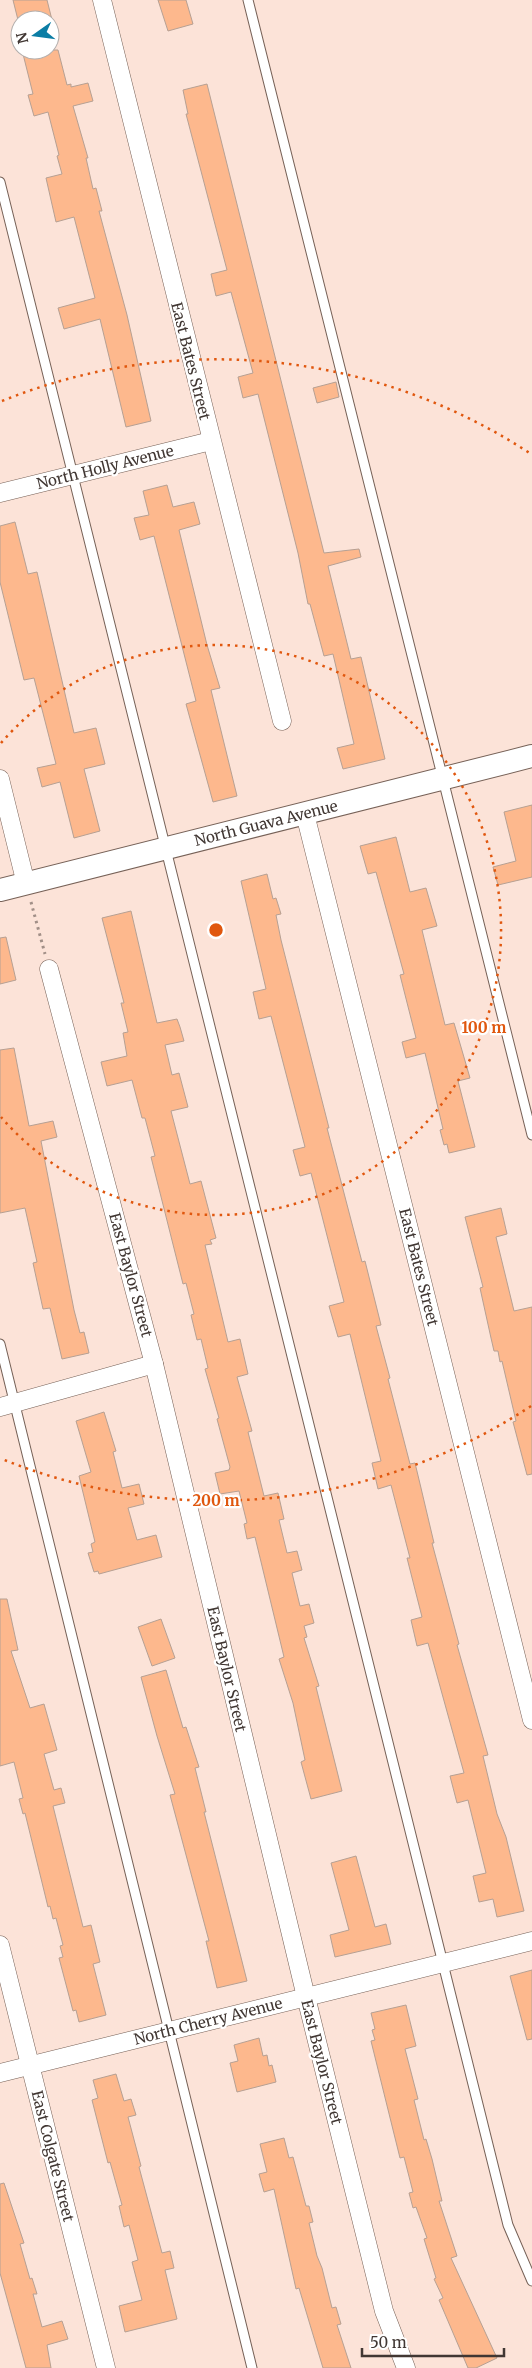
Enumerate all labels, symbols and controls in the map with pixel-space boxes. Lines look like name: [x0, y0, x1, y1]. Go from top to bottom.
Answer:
north arrow: [10, 10, 60, 60]
text: N: [12, 31, 32, 46]
street label: East Bates Street: [167, 300, 215, 422]
street label: North Holly Avenue: [35, 441, 176, 493]
street label: North Guava Avenue: [192, 796, 340, 850]
centre of rings: [207, 921, 225, 939]
text: 100 m: [462, 1018, 506, 1037]
street label: East Bates Street: [395, 1206, 443, 1328]
street label: East Baylor Street: [105, 1211, 157, 1339]
text: 200 m: [192, 1491, 240, 1510]
street label: East Baylor Street: [203, 1604, 251, 1734]
street label: North Cherry Avenue: [132, 1993, 284, 2049]
street label: East Baylor Street: [297, 1998, 347, 2127]
street label: East Colgate Street: [28, 2088, 79, 2224]
scale bar: [362, 2326, 504, 2358]
text: 50 m: [370, 2333, 407, 2352]

